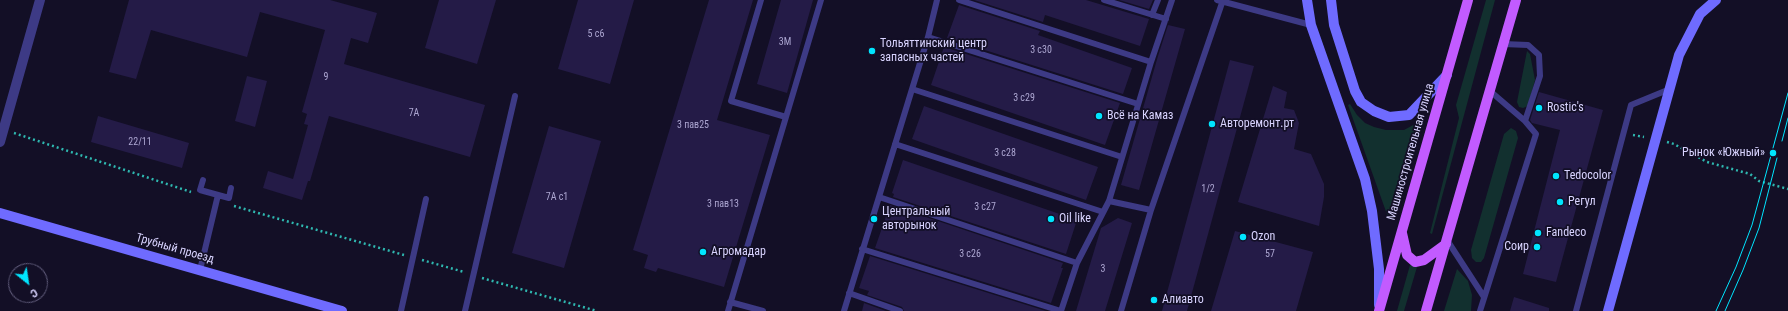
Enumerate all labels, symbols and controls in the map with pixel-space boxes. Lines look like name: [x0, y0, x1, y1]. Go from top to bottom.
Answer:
house number: 5 с6: [588, 28, 604, 40]
house number: 3М: [779, 36, 791, 48]
place label: Тольяттинский центр запасных частей: [880, 37, 987, 65]
house number: 3 с30: [1030, 44, 1052, 56]
marker: Тольяттинский центр запасных частей: [867, 46, 877, 56]
house number: 9: [324, 71, 328, 83]
street label: Машиностроительная улица: [1385, 82, 1437, 222]
house number: 3 с29: [1013, 92, 1035, 104]
place label: Rostic's: [1547, 101, 1584, 115]
marker: Rostic's: [1534, 103, 1544, 113]
house number: 7А: [409, 107, 419, 119]
place label: Всё на Камаз: [1107, 109, 1173, 123]
marker: Всё на Камаз: [1094, 111, 1104, 121]
place label: Авторемонт.рт: [1220, 117, 1294, 131]
house number: 3 пав25: [677, 119, 709, 131]
marker: Авторемонт.рт: [1207, 119, 1217, 129]
house number: 22/11: [128, 136, 152, 148]
place label: Рынок «Южный»: [1682, 146, 1765, 160]
house number: 3 с28: [994, 147, 1016, 159]
marker: Рынок «Южный»: [1768, 148, 1778, 158]
place label: Tedocolor: [1564, 169, 1611, 183]
marker: Tedocolor: [1551, 171, 1561, 181]
house number: 1/2: [1201, 183, 1215, 195]
house number: 7А с1: [546, 191, 568, 203]
place label: Регул: [1568, 195, 1596, 209]
marker: Регул: [1555, 197, 1565, 207]
house number: 3 пав13: [707, 198, 739, 210]
house number: 3 с27: [974, 201, 996, 213]
place label: Центральный авторынок: [882, 205, 950, 233]
place label: Oil like: [1059, 212, 1091, 226]
marker: Центральный авторынок: [869, 214, 879, 224]
marker: Oil like: [1046, 214, 1056, 224]
place label: Fandeco: [1546, 226, 1586, 240]
marker: Fandeco: [1533, 228, 1543, 238]
place label: Ozon: [1251, 230, 1275, 244]
street label: Трубный проезд: [134, 231, 216, 267]
marker: Ozon: [1238, 232, 1248, 242]
place label: Соир: [1504, 240, 1529, 254]
marker: Соир: [1532, 242, 1542, 252]
place label: Агромадар: [711, 245, 766, 259]
marker: Агромадар: [698, 247, 708, 257]
house number: 3 с26: [959, 248, 981, 260]
house number: 57: [1265, 248, 1275, 260]
north arrow: [8, 263, 48, 303]
house number: 3: [1101, 263, 1105, 275]
text: С: [28, 286, 40, 300]
place label: Алиавто: [1162, 293, 1204, 307]
marker: Алиавто: [1149, 295, 1159, 305]

